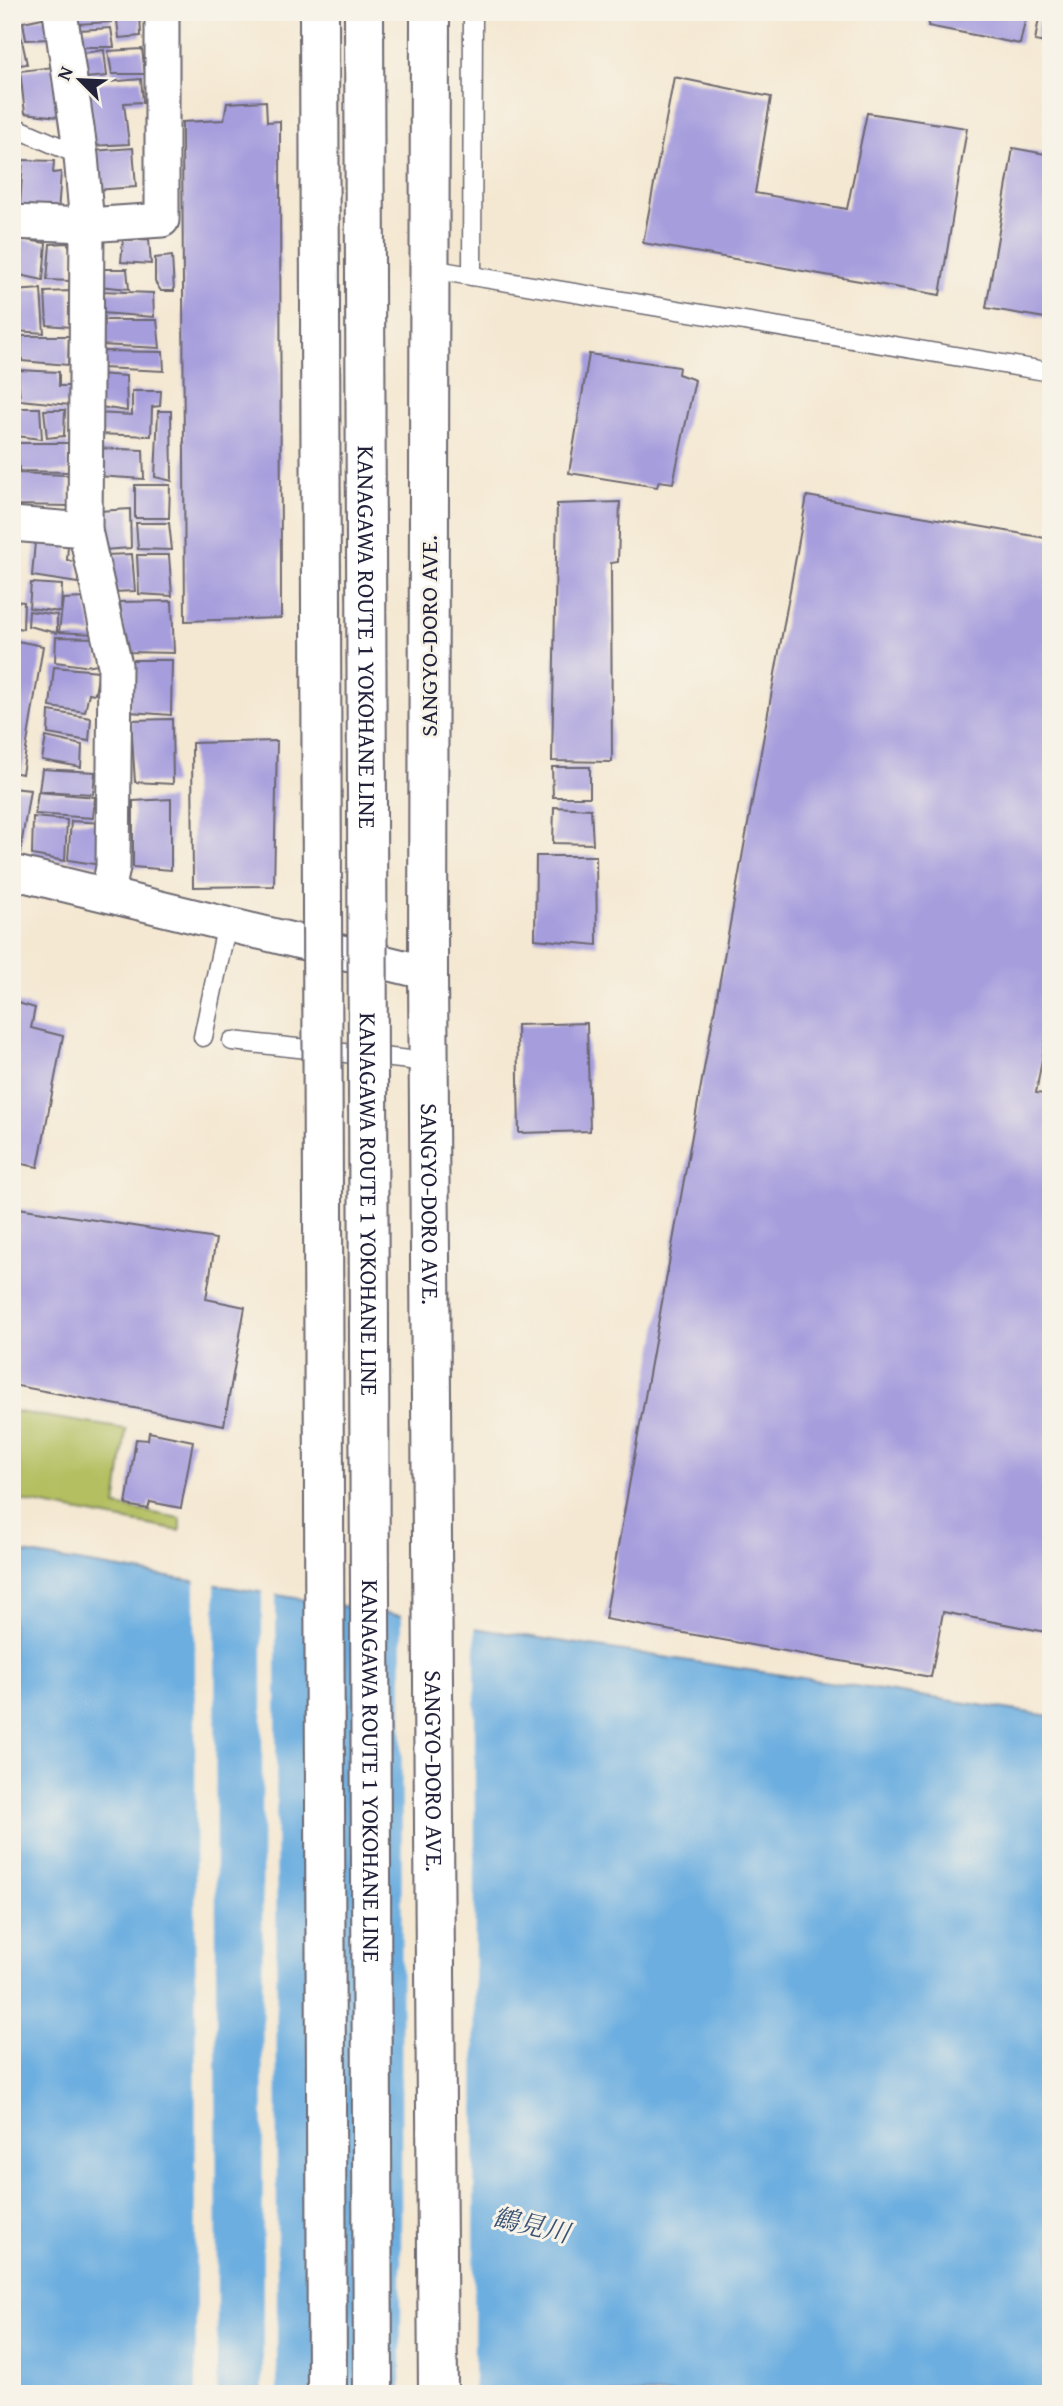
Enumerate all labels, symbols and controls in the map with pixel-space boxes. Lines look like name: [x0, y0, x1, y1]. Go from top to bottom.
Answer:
north arrow: [46, 46, 116, 116]
text: N: [49, 61, 80, 85]
street label: KANAGAWA ROUTE 1 YOKOHANE LINE: [349, 445, 385, 829]
street label: SANGYO-DORO AVE.: [411, 535, 446, 737]
street label: KANAGAWA ROUTE 1 YOKOHANE LINE: [351, 1012, 387, 1396]
street label: SANGYO-DORO AVE.: [412, 1103, 448, 1305]
street label: KANAGAWA ROUTE 1 YOKOHANE LINE: [353, 1579, 389, 1963]
street label: SANGYO-DORO AVE.: [416, 1670, 452, 1872]
water label: 鶴見川: [489, 2197, 576, 2253]

